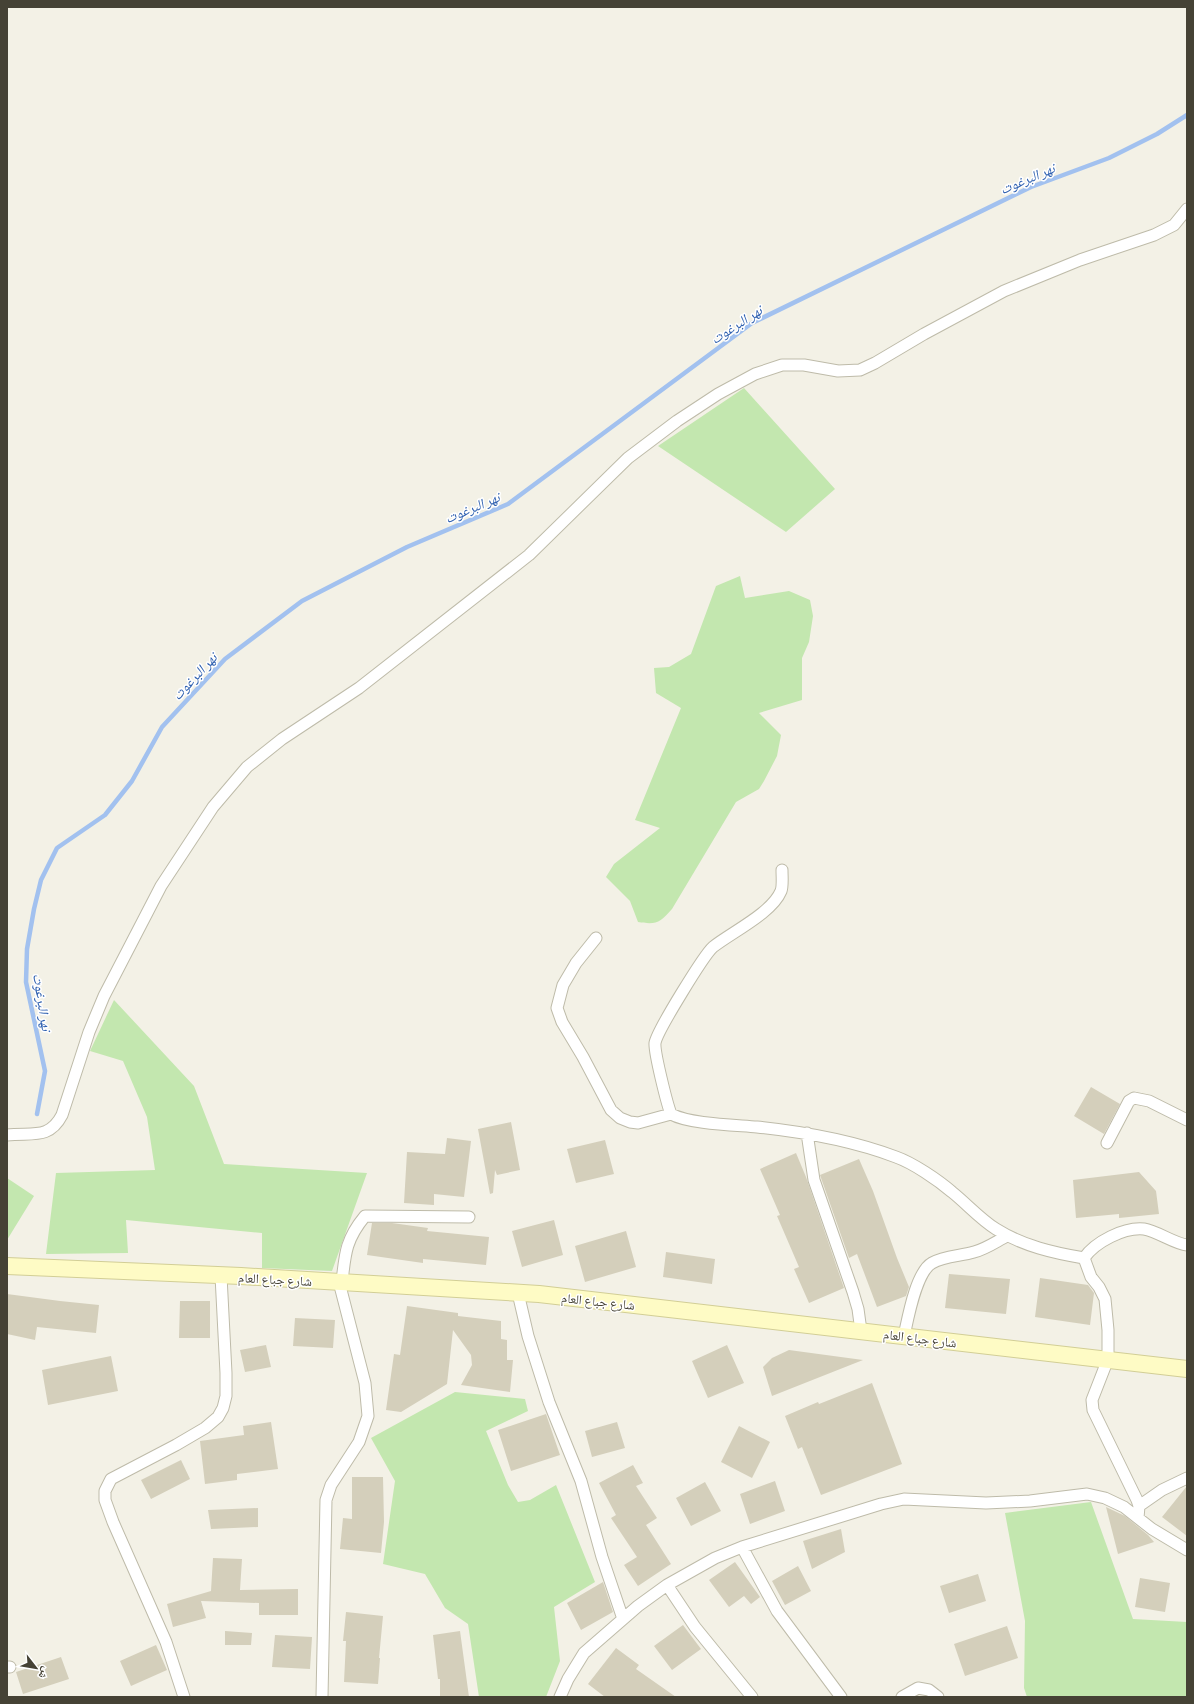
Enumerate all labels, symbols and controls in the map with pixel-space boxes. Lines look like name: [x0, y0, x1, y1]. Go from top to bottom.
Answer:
water label: نهر البرغوت: [997, 158, 1059, 198]
water label: نهر البرغوت: [707, 300, 767, 347]
water label: نهر البرغوت: [442, 487, 504, 527]
water label: نهر البرغوت: [168, 647, 222, 703]
water label: نهر البرغوت: [30, 972, 56, 1034]
street label: شارع جباع العام: [238, 1269, 312, 1291]
street label: شارع جباع العام: [560, 1289, 636, 1315]
street label: شارع جباع العام: [882, 1326, 958, 1352]
north arrow: [16, 1648, 56, 1688]
text: ش: [35, 1664, 54, 1682]

